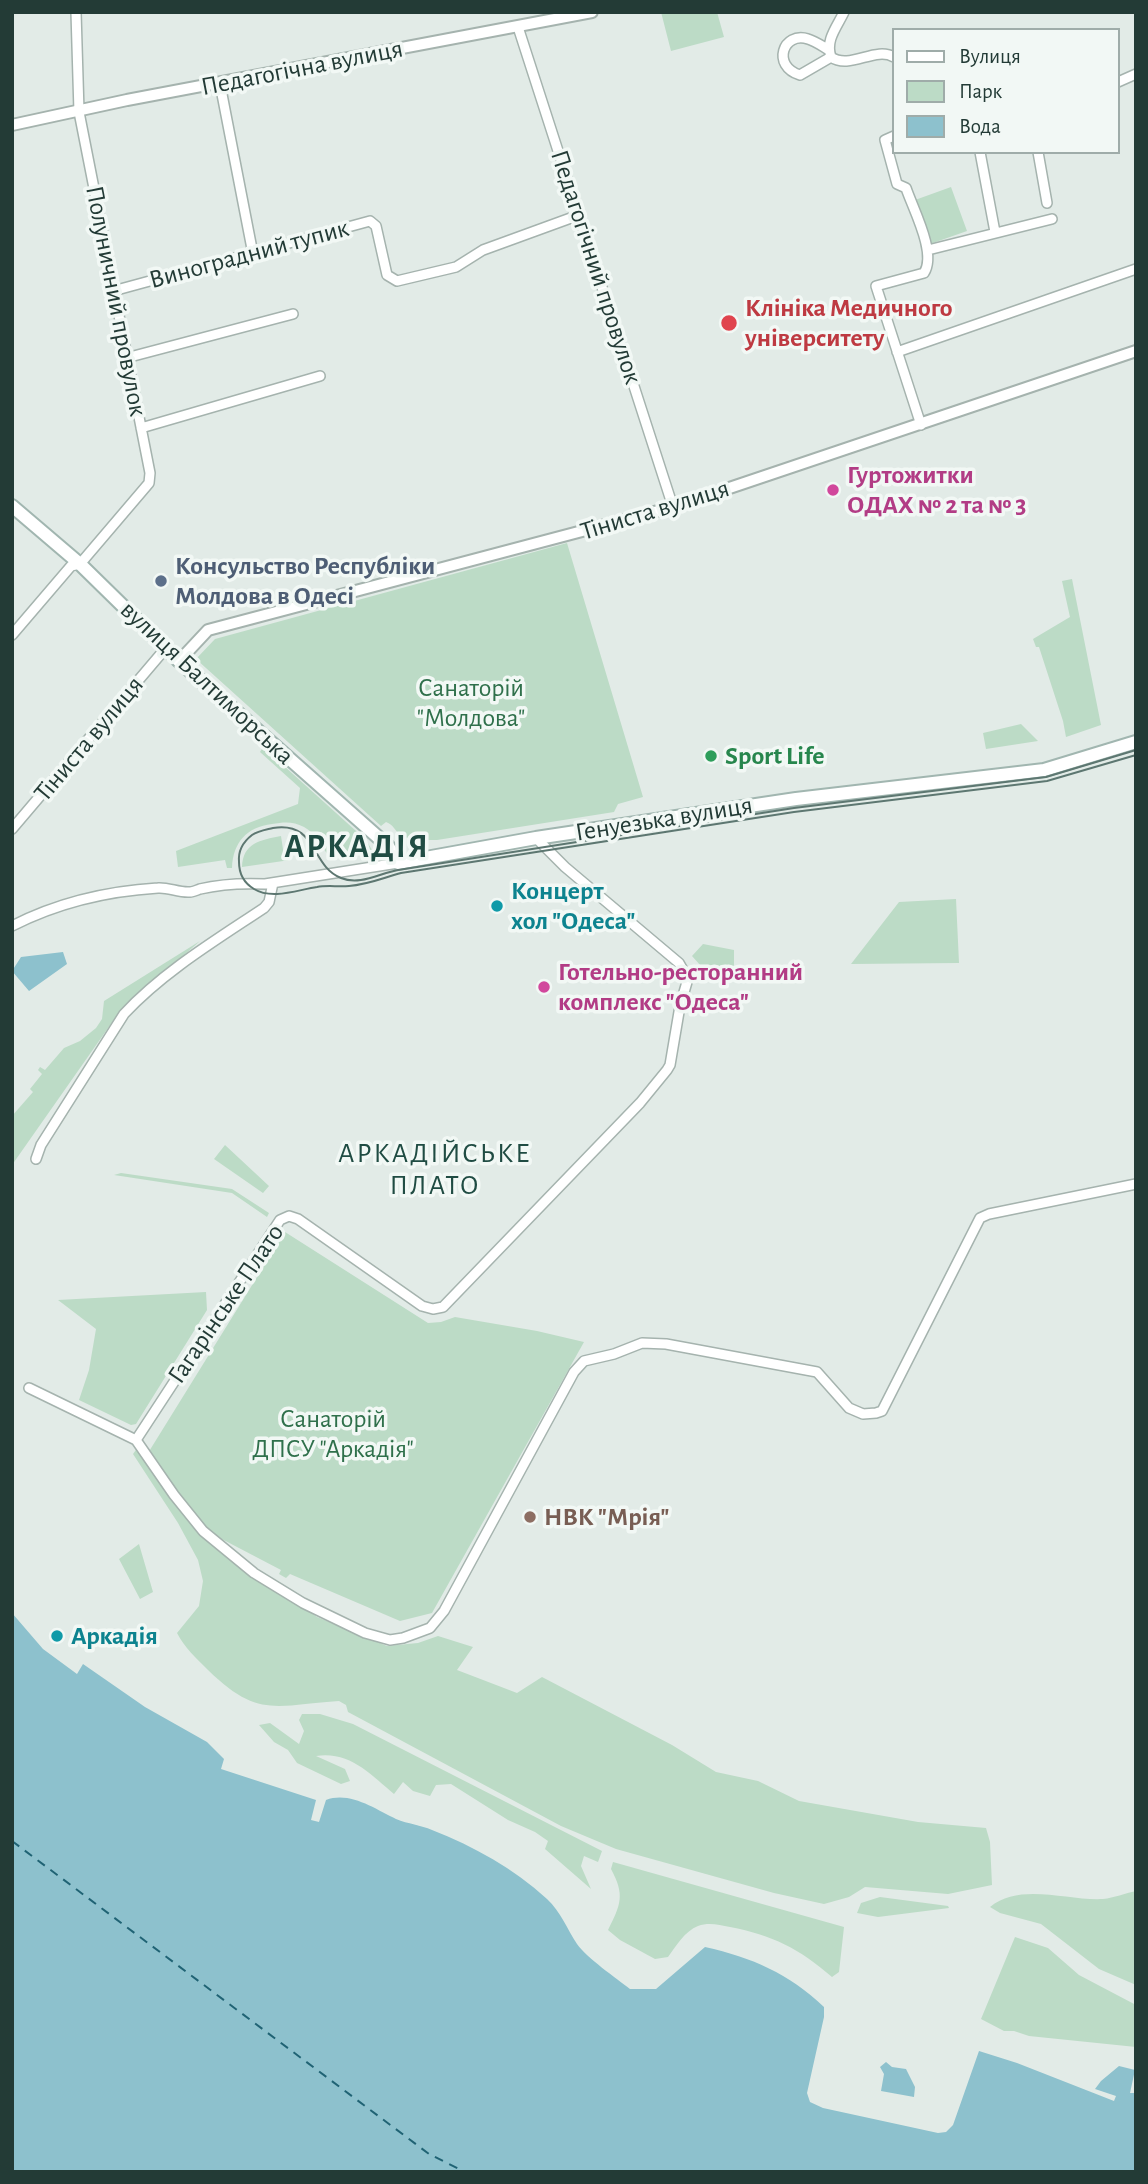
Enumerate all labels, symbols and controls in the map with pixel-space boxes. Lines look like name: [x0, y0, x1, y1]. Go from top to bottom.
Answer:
legend: [892, 28, 1120, 154]
street label: Педагогічна вулиця: [198, 33, 406, 103]
text: Вулиця: [959, 46, 1021, 67]
text: Парк: [959, 81, 1002, 102]
text: Вода: [959, 116, 1001, 137]
street label: Педагогічний провулок: [543, 146, 649, 388]
street label: Полуничний провулок: [78, 183, 154, 419]
street label: Виноградний тупик: [146, 212, 352, 296]
place label: Клініка Медичного університету: [745, 292, 953, 354]
marker: Клініка Медичного університету: [719, 313, 739, 333]
place label: Гуртожитки ОДАХ № 2 та № 3: [847, 459, 1027, 520]
street label: Тіниста вулиця: [577, 473, 733, 547]
marker: Гуртожитки ОДАХ № 2 та № 3: [825, 482, 841, 498]
place label: Консульство Республіки Молдова в Одесі: [175, 550, 435, 612]
marker: Консульство Республіки Молдова в Одесі: [153, 573, 169, 589]
street label: вулиця Балтиморська: [114, 594, 300, 772]
street label: Тіниста вулиця: [28, 670, 150, 808]
park label: Санаторій "Молдова": [417, 672, 525, 734]
place label: Sport Life: [725, 740, 825, 772]
marker: Sport Life: [703, 748, 719, 764]
street label: Генуезька вулиця: [573, 790, 755, 848]
district label: АРКАДІЯ: [285, 827, 429, 867]
place label: Концерт хол "Одеса": [511, 875, 635, 936]
marker: Концерт хол "Одеса": [489, 898, 505, 914]
place label: Готельно-ресторанний комплекс "Одеса": [558, 956, 803, 1018]
marker: Готельно-ресторанний комплекс "Одеса": [536, 979, 552, 995]
district label: АРКАДІЙСЬКЕ ПЛАТО: [339, 1137, 531, 1203]
street label: Гагарінське Плато: [161, 1218, 291, 1390]
park label: Санаторій ДПСУ "Аркадія": [252, 1403, 414, 1464]
place label: НВК "Мрія": [544, 1501, 669, 1533]
marker: НВК "Мрія": [522, 1509, 538, 1525]
place label: Аркадія: [71, 1620, 158, 1652]
marker: Аркадія: [49, 1628, 65, 1644]

